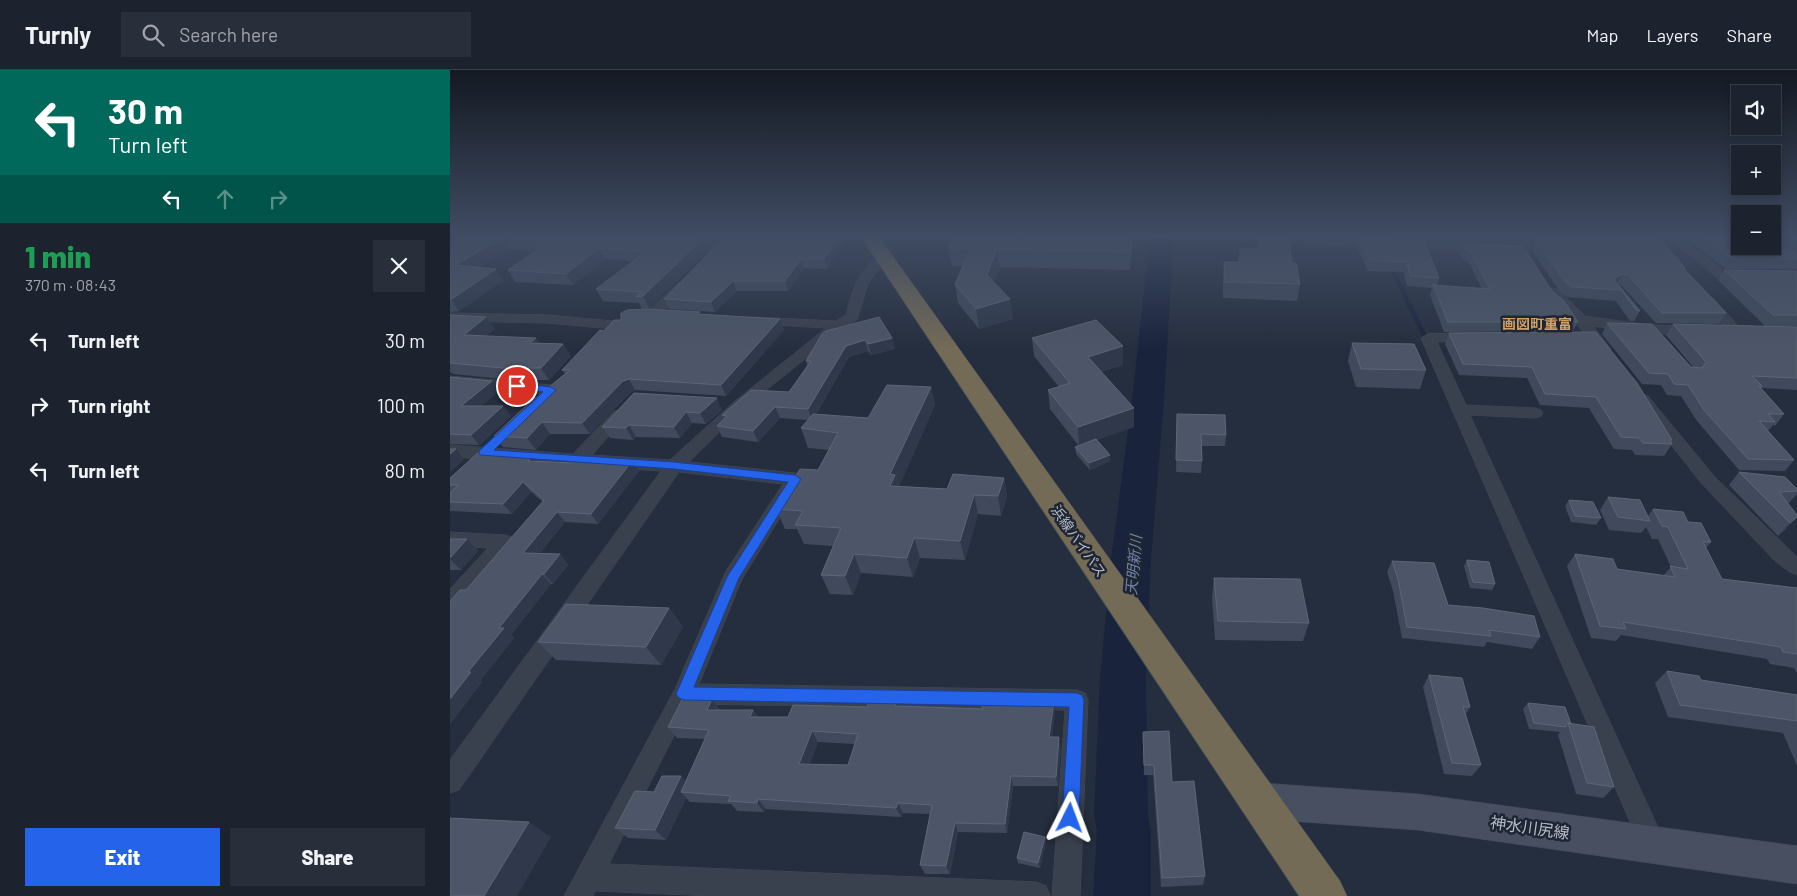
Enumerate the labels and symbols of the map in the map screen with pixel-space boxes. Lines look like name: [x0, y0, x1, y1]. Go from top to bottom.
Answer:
district label: 画図町重富: [1502, 315, 1572, 332]
pin: [496, 365, 538, 407]
street label: 浜線バイパス: [1048, 502, 1110, 580]
water label: 天明新川: [1121, 532, 1145, 596]
position arrow: [1043, 791, 1095, 843]
street label: 神水川尻線: [1489, 812, 1571, 842]

